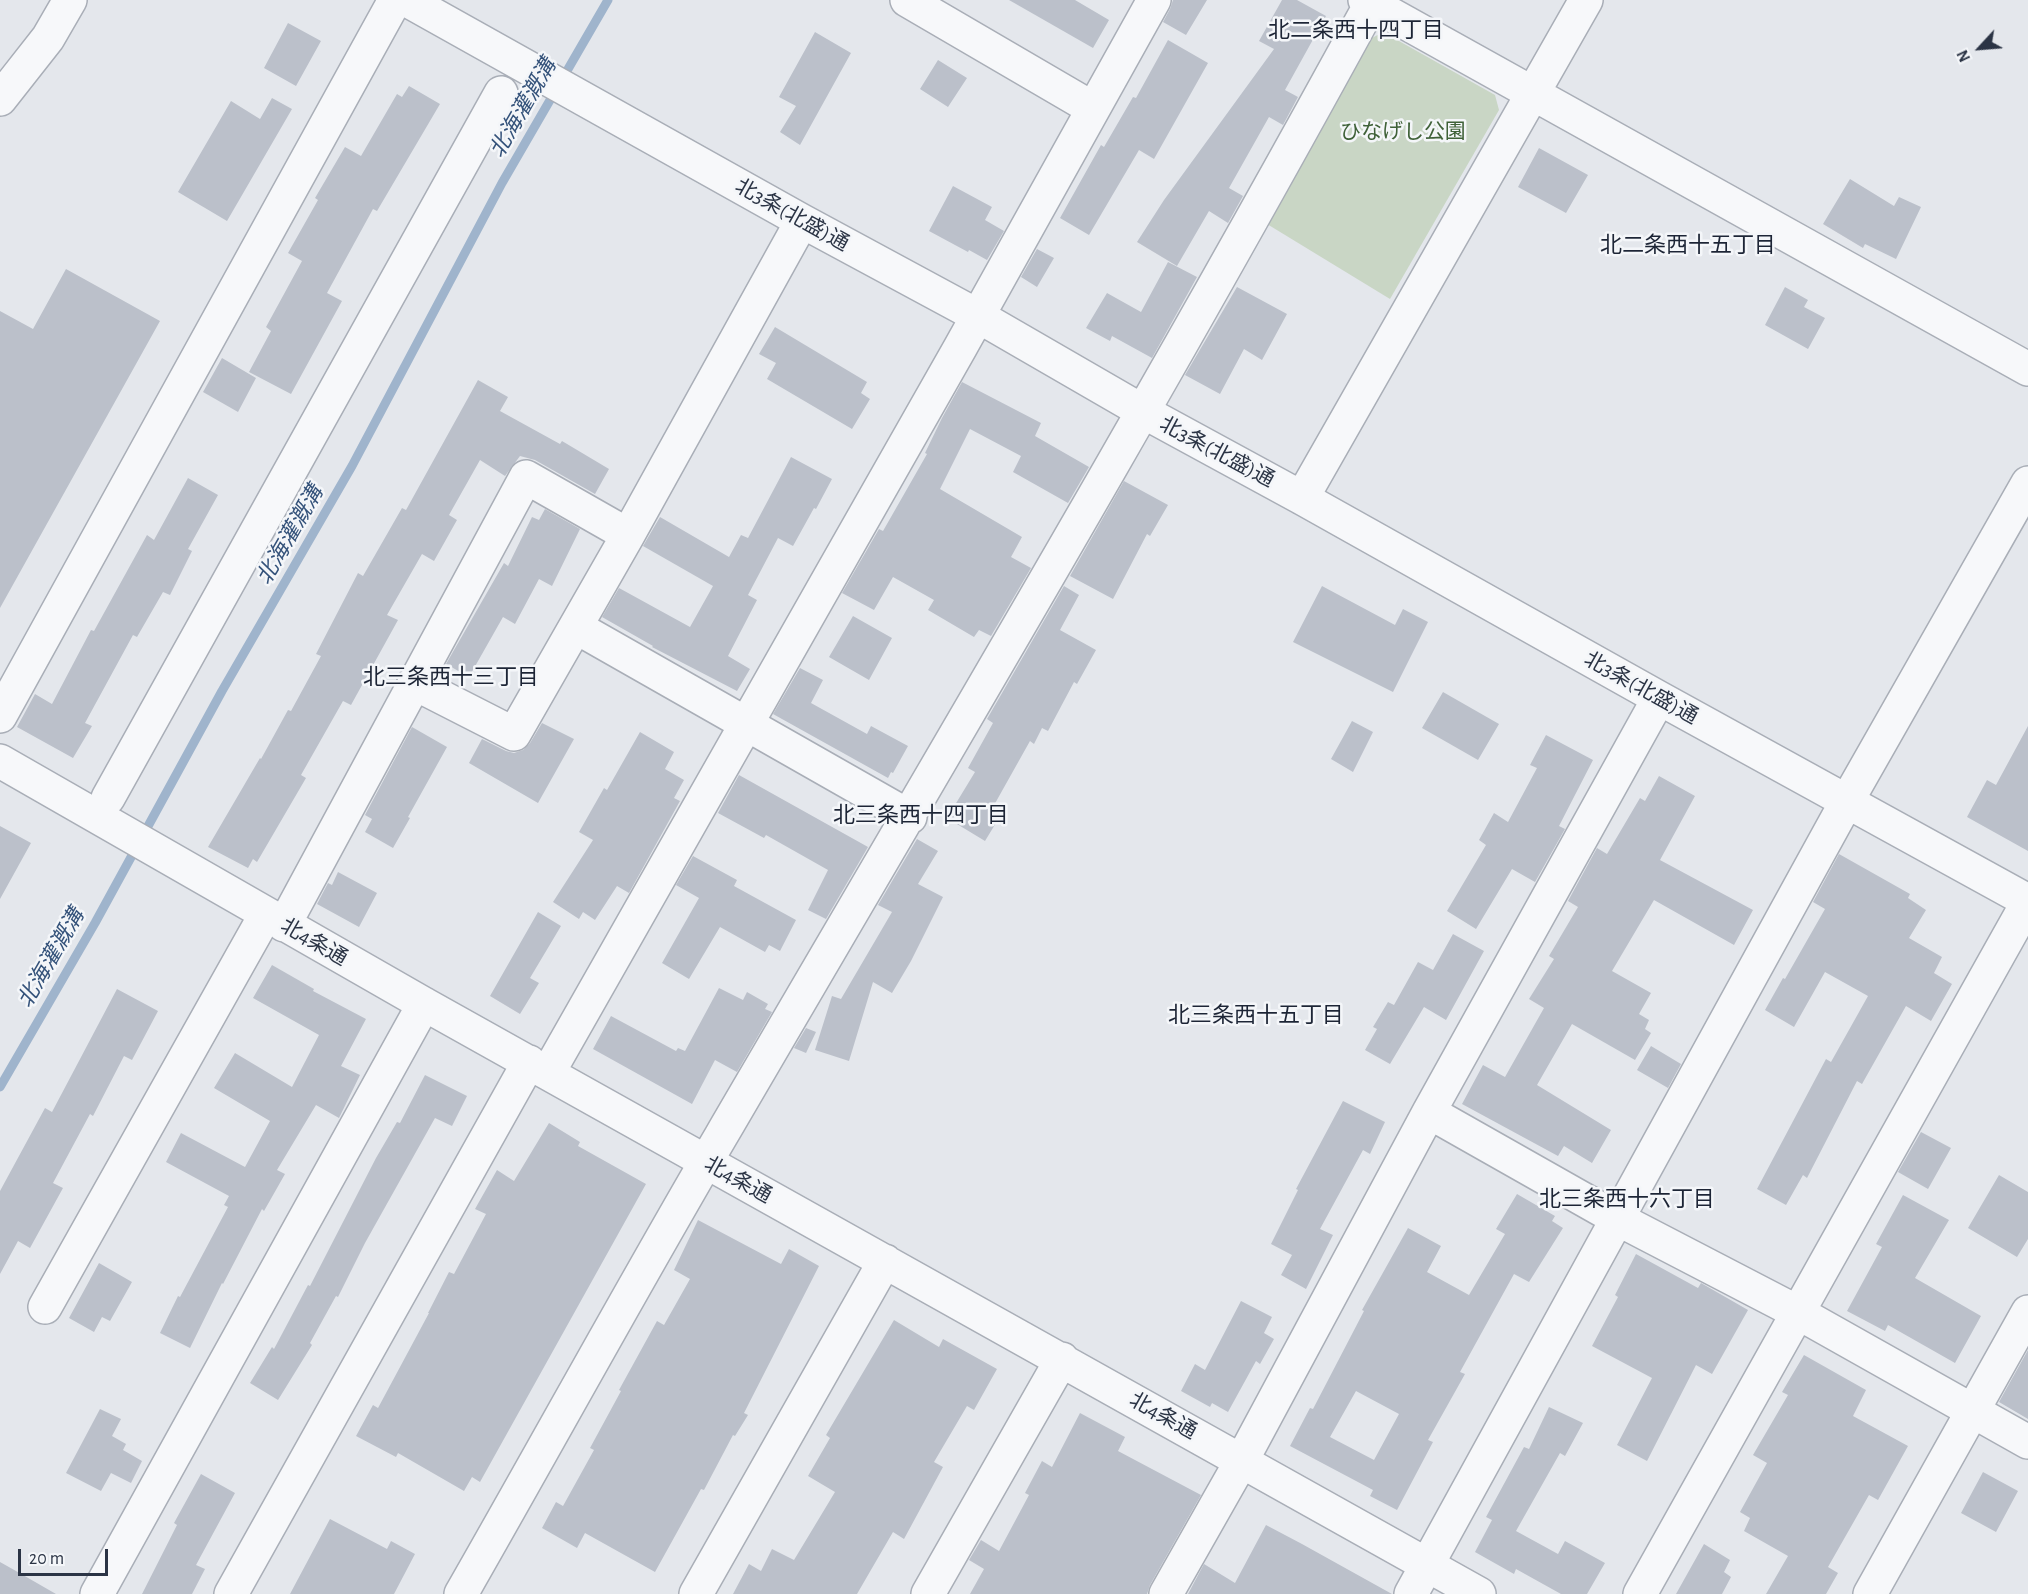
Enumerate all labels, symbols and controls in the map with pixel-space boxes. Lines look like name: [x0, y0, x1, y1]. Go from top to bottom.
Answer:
district label: 北二条西十四丁目: [1268, 17, 1444, 43]
north arrow: [1950, 18, 2010, 78]
text: N: [1954, 47, 1973, 64]
water label: 北海灌漑溝: [484, 54, 562, 162]
park label: ひなげし公園: [1340, 119, 1466, 145]
street label: 北3条(北盛)通: [731, 173, 853, 257]
district label: 北二条西十五丁目: [1600, 232, 1776, 258]
street label: 北3条(北盛)通: [1155, 411, 1279, 493]
water label: 北海灌漑溝: [251, 481, 329, 589]
street label: 北3条(北盛)通: [1580, 646, 1702, 730]
district label: 北三条西十三丁目: [363, 664, 539, 690]
district label: 北三条西十四丁目: [833, 802, 1009, 828]
water label: 北海灌漑溝: [12, 904, 90, 1012]
street label: 北4条通: [276, 913, 352, 971]
district label: 北三条西十五丁目: [1168, 1002, 1344, 1028]
street label: 北4条通: [700, 1151, 776, 1209]
district label: 北三条西十六丁目: [1539, 1186, 1715, 1212]
street label: 北4条通: [1125, 1387, 1201, 1445]
scale bar: [21, 1537, 111, 1575]
text: 20 m: [29, 1550, 64, 1568]

